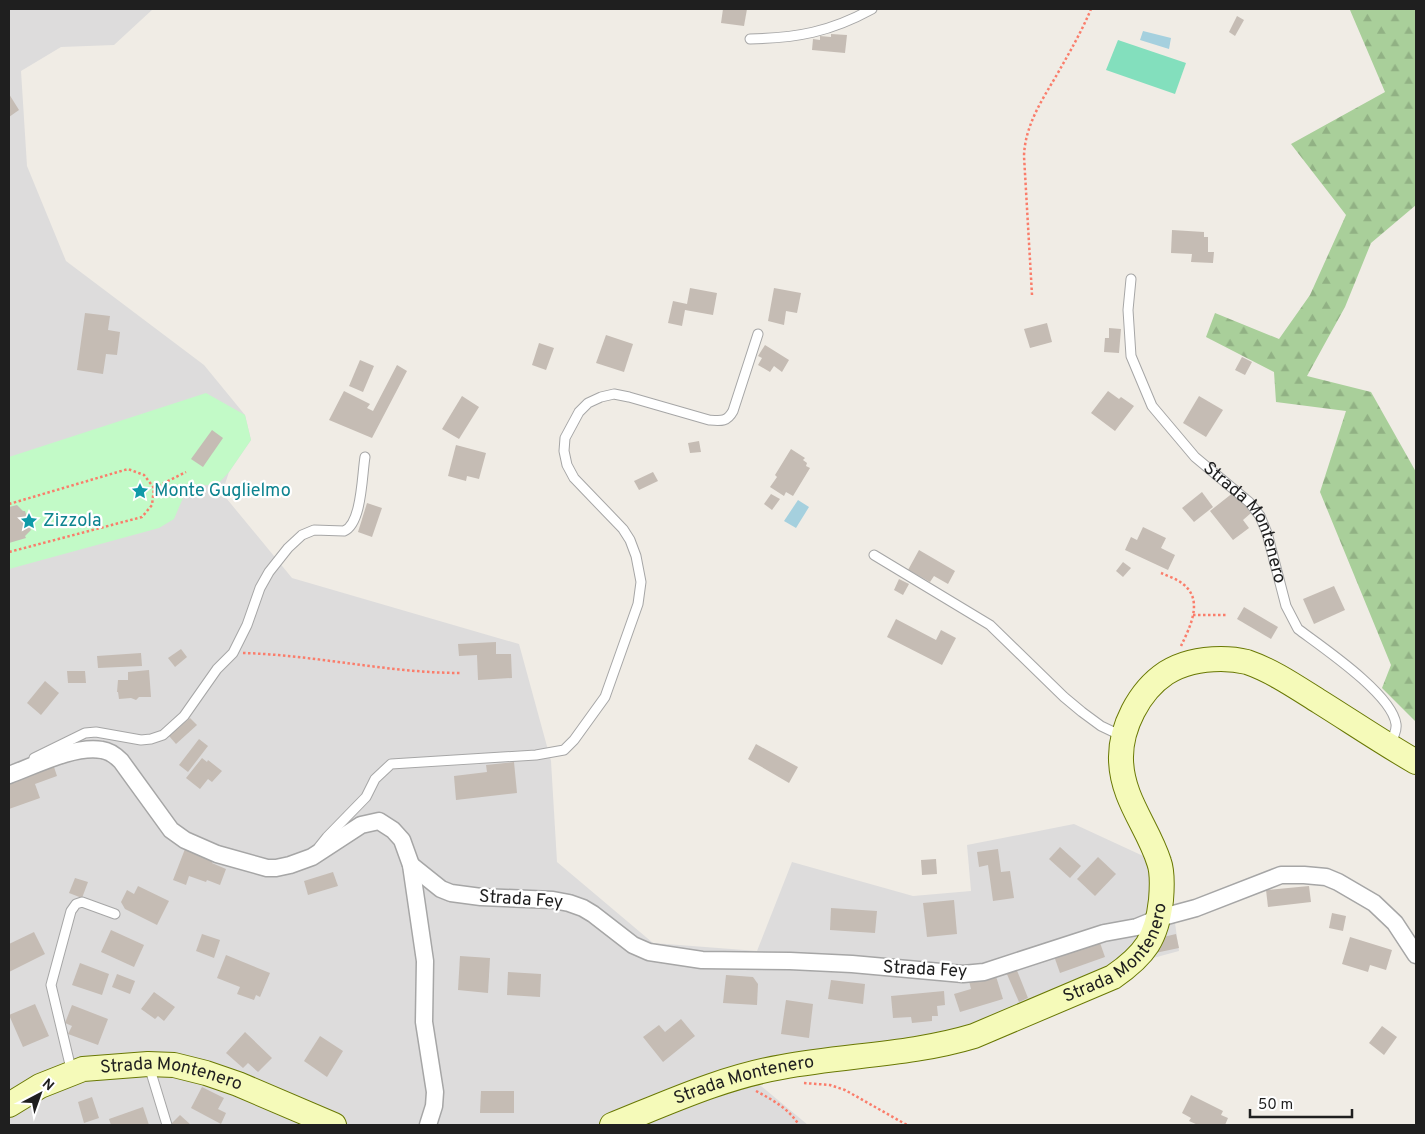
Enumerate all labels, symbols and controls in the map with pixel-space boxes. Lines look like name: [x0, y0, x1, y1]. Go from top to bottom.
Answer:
street label: Strada Montenero: [1198, 457, 1291, 586]
place label: Monte Guglielmo: [154, 480, 291, 503]
place icon: Monte Guglielmo: [130, 481, 150, 501]
place label: Zizzola: [43, 510, 102, 533]
place icon: Zizzola: [19, 511, 39, 531]
street label: Strada Fey: [478, 886, 564, 914]
street label: Strada Montenero: [1060, 901, 1172, 1008]
street label: Strada Fey: [882, 956, 968, 984]
street label: Strada Montenero: [670, 1050, 816, 1110]
street label: Strada Montenero: [99, 1052, 245, 1096]
north arrow: [15, 1069, 65, 1119]
text: N: [38, 1076, 57, 1095]
scale bar: [1250, 1086, 1352, 1118]
text: 50 m: [1258, 1096, 1293, 1115]

